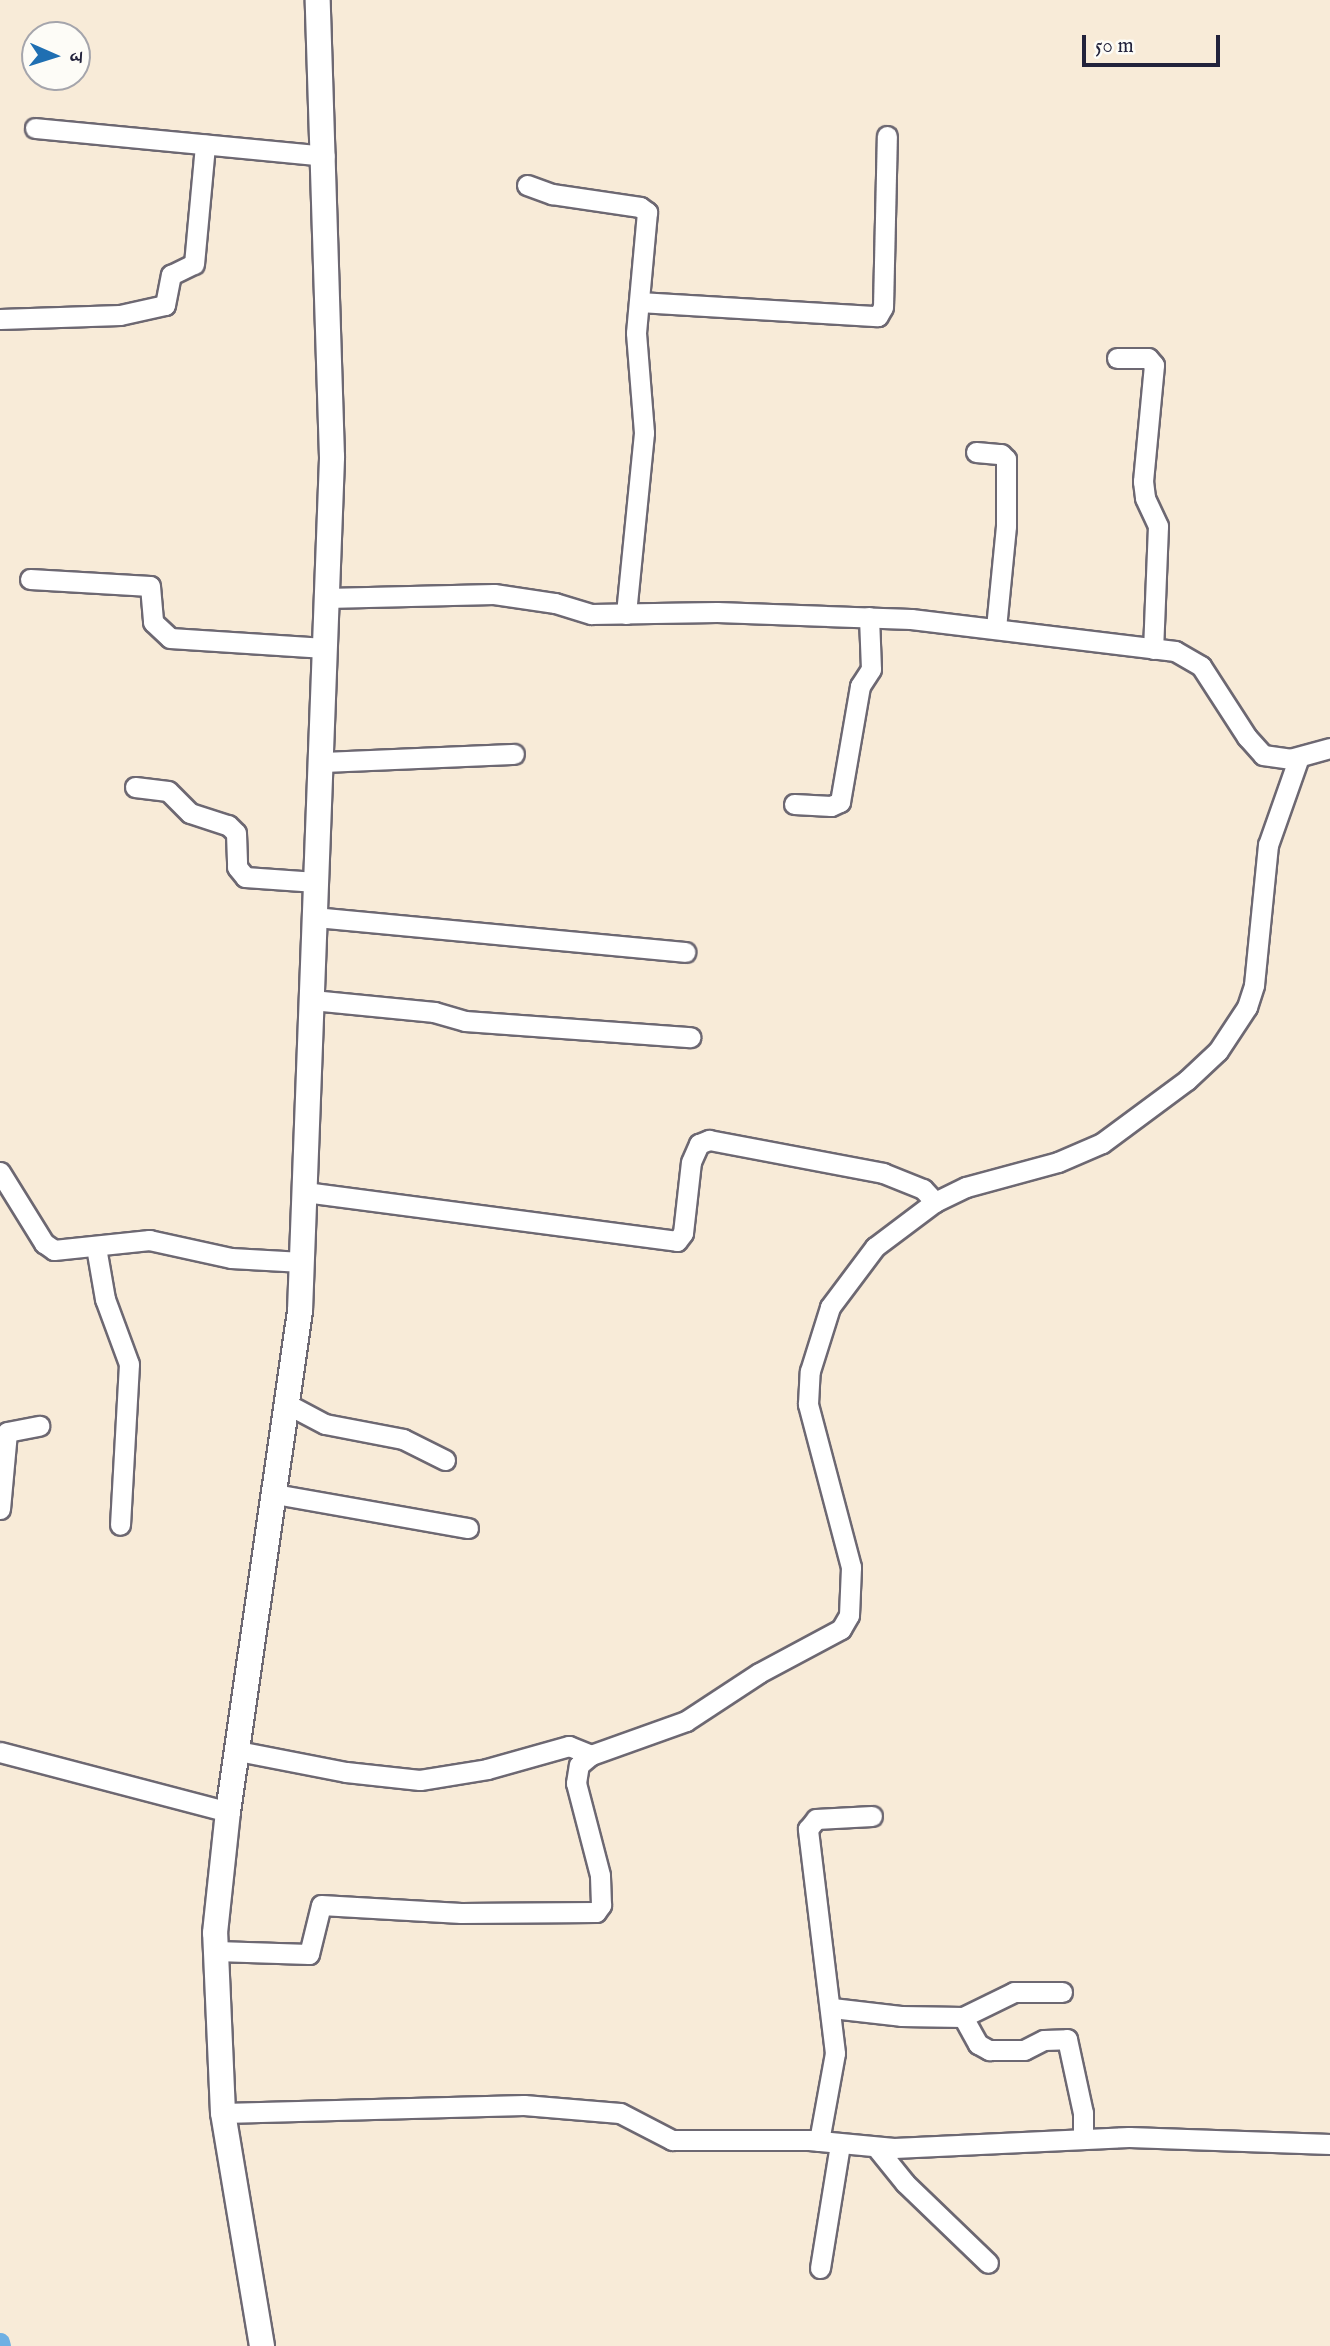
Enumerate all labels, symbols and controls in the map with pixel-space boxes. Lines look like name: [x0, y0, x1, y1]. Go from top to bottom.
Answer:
north arrow: [21, 21, 91, 91]
scale bar: [1085, 21, 1223, 65]
text: 50 m: [1095, 33, 1134, 60]
text: उ: [63, 52, 87, 62]

